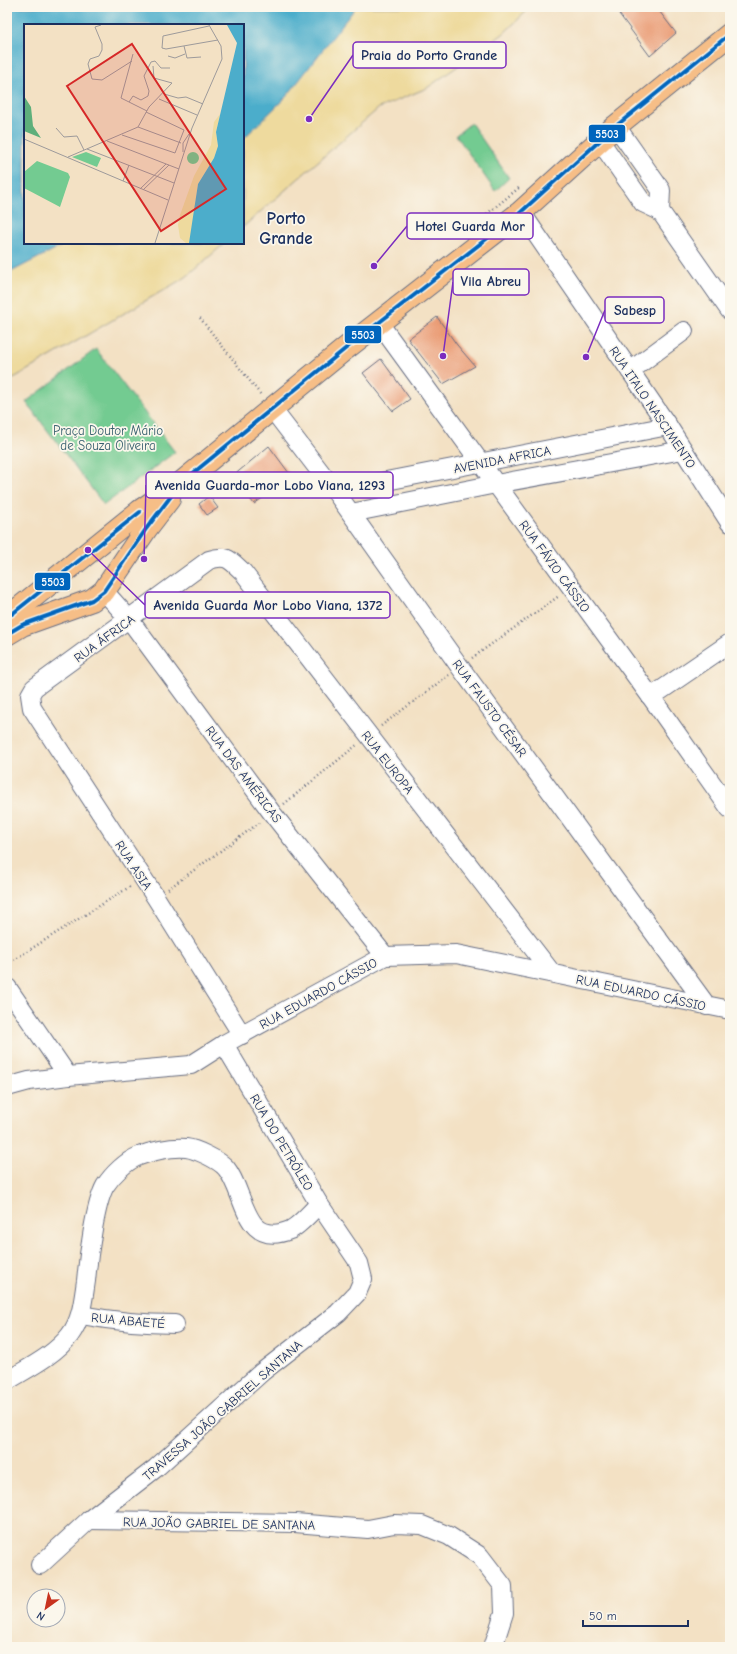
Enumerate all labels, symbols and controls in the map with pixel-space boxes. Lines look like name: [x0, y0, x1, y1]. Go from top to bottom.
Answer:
inset map: [24, 24, 244, 244]
callout: Praia do Porto Grande: [353, 42, 506, 68]
text: Praia do Porto Grande: [361, 47, 497, 64]
line badge: 5503: [588, 124, 626, 143]
text: 5503: [595, 128, 619, 141]
district label: Porto Grande: [259, 209, 313, 248]
callout: Hotel Guarda Mor: [407, 213, 533, 239]
text: Hotel Guarda Mor: [415, 218, 525, 235]
callout: Vila Abreu: [453, 269, 529, 295]
text: Vila Abreu: [461, 273, 521, 290]
callout: Sabesp: [605, 297, 664, 323]
text: Sabesp: [614, 302, 656, 319]
line badge: 5503: [344, 325, 382, 344]
text: 5503: [351, 329, 375, 342]
street label: RUA ITALO NASCIMENTO: [606, 344, 699, 471]
park label: Praça Doutor Mário de Souza Oliveira: [53, 423, 163, 453]
street label: AVENIDA AFRICA: [452, 443, 552, 476]
callout: Avenida Guarda-mor Lobo Viana, 1293: [146, 472, 393, 498]
text: Avenida Guarda-mor Lobo Viana, 1293: [155, 477, 385, 494]
street label: RUA FÁVIO CÁSSIO: [516, 517, 594, 615]
line badge: 5503: [34, 572, 71, 591]
text: 5503: [41, 576, 65, 589]
callout: Avenida Guarda Mor Lobo Viana, 1372: [145, 592, 390, 618]
text: Avenida Guarda Mor Lobo Viana, 1372: [154, 597, 382, 614]
street label: RUA ÁFRICA: [70, 610, 138, 665]
street label: RUA FAUSTO CÉSAR: [449, 656, 531, 760]
street label: RUA DAS AMÉRICAS: [202, 722, 286, 826]
street label: RUA EUROPA: [358, 728, 417, 797]
street label: RUA ASIA: [112, 838, 155, 893]
street label: RUA EDUARDO CÁSSIO: [256, 954, 380, 1032]
street label: RUA EDUARDO CÁSSIO: [575, 970, 707, 1014]
street label: RUA DO PETRÓLEO: [247, 1091, 317, 1193]
street label: RUA ABAETÉ: [90, 1309, 166, 1331]
street label: TRAVESSA JOÃO GABRIEL SANTANA: [139, 1336, 305, 1484]
street label: RUA JOÃO GABRIEL DE SANTANA: [123, 1513, 316, 1533]
north arrow: [26, 1588, 66, 1628]
scale bar: [583, 1602, 688, 1628]
text: N: [34, 1609, 47, 1623]
text: 50 m: [589, 1609, 617, 1623]

